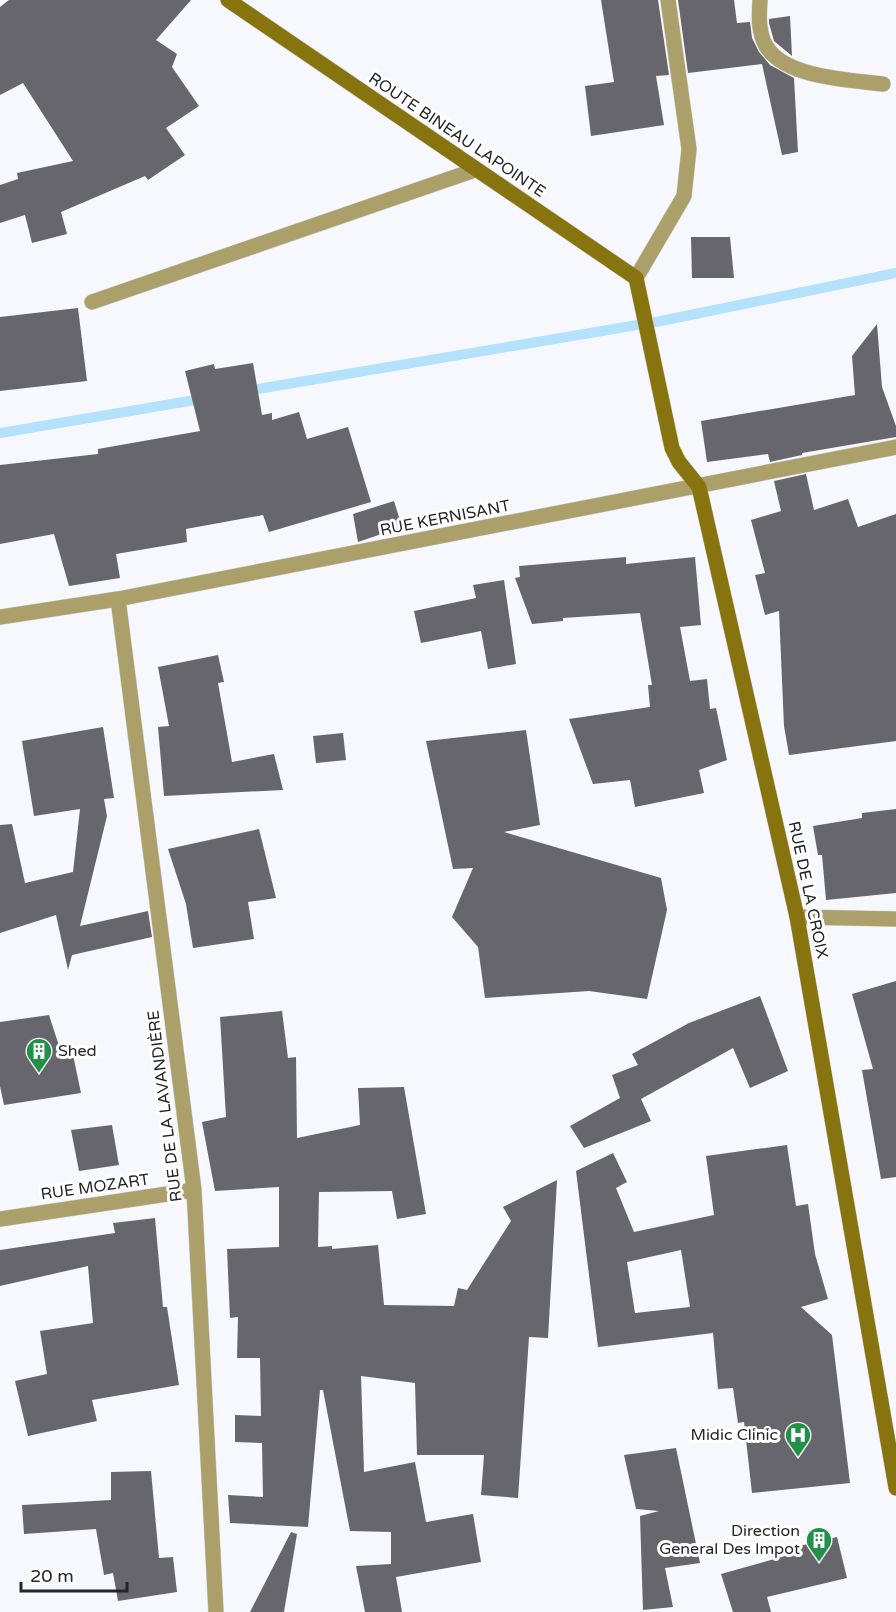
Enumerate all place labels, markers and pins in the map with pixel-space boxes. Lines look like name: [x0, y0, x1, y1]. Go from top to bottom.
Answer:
building icon: Shed: [24, 1036, 54, 1074]
place label: Shed: [58, 1041, 97, 1061]
hospital icon: Midic Clinic: [783, 1420, 813, 1458]
place label: Midic Clinic: [691, 1425, 778, 1445]
place label: Direction General Des Impot: [659, 1521, 800, 1559]
building icon: Direction General Des Impot: [804, 1525, 834, 1563]

